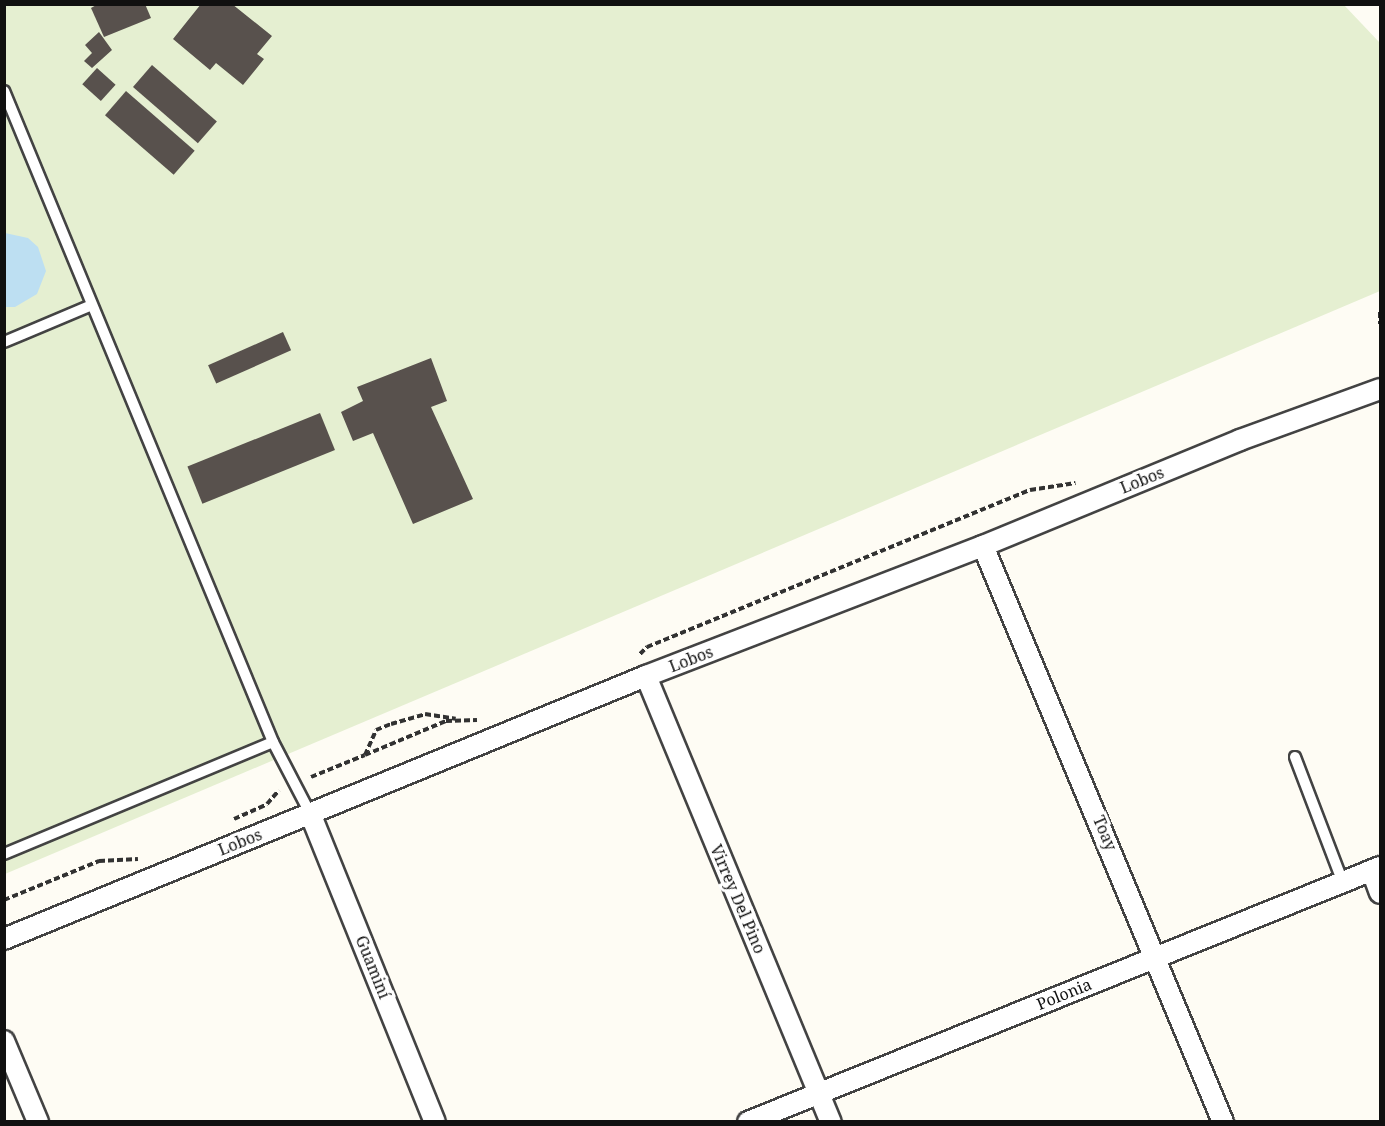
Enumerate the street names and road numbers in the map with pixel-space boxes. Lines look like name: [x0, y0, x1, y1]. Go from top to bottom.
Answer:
street label: Lobos: [1117, 463, 1167, 497]
street label: Lobos: [666, 642, 716, 676]
street label: Toay: [1089, 813, 1121, 853]
street label: Lobos: [215, 825, 265, 859]
street label: Virrey Del Pino: [706, 842, 770, 956]
street label: Guaminí: [352, 933, 394, 1001]
street label: Polonia: [1034, 974, 1094, 1014]

